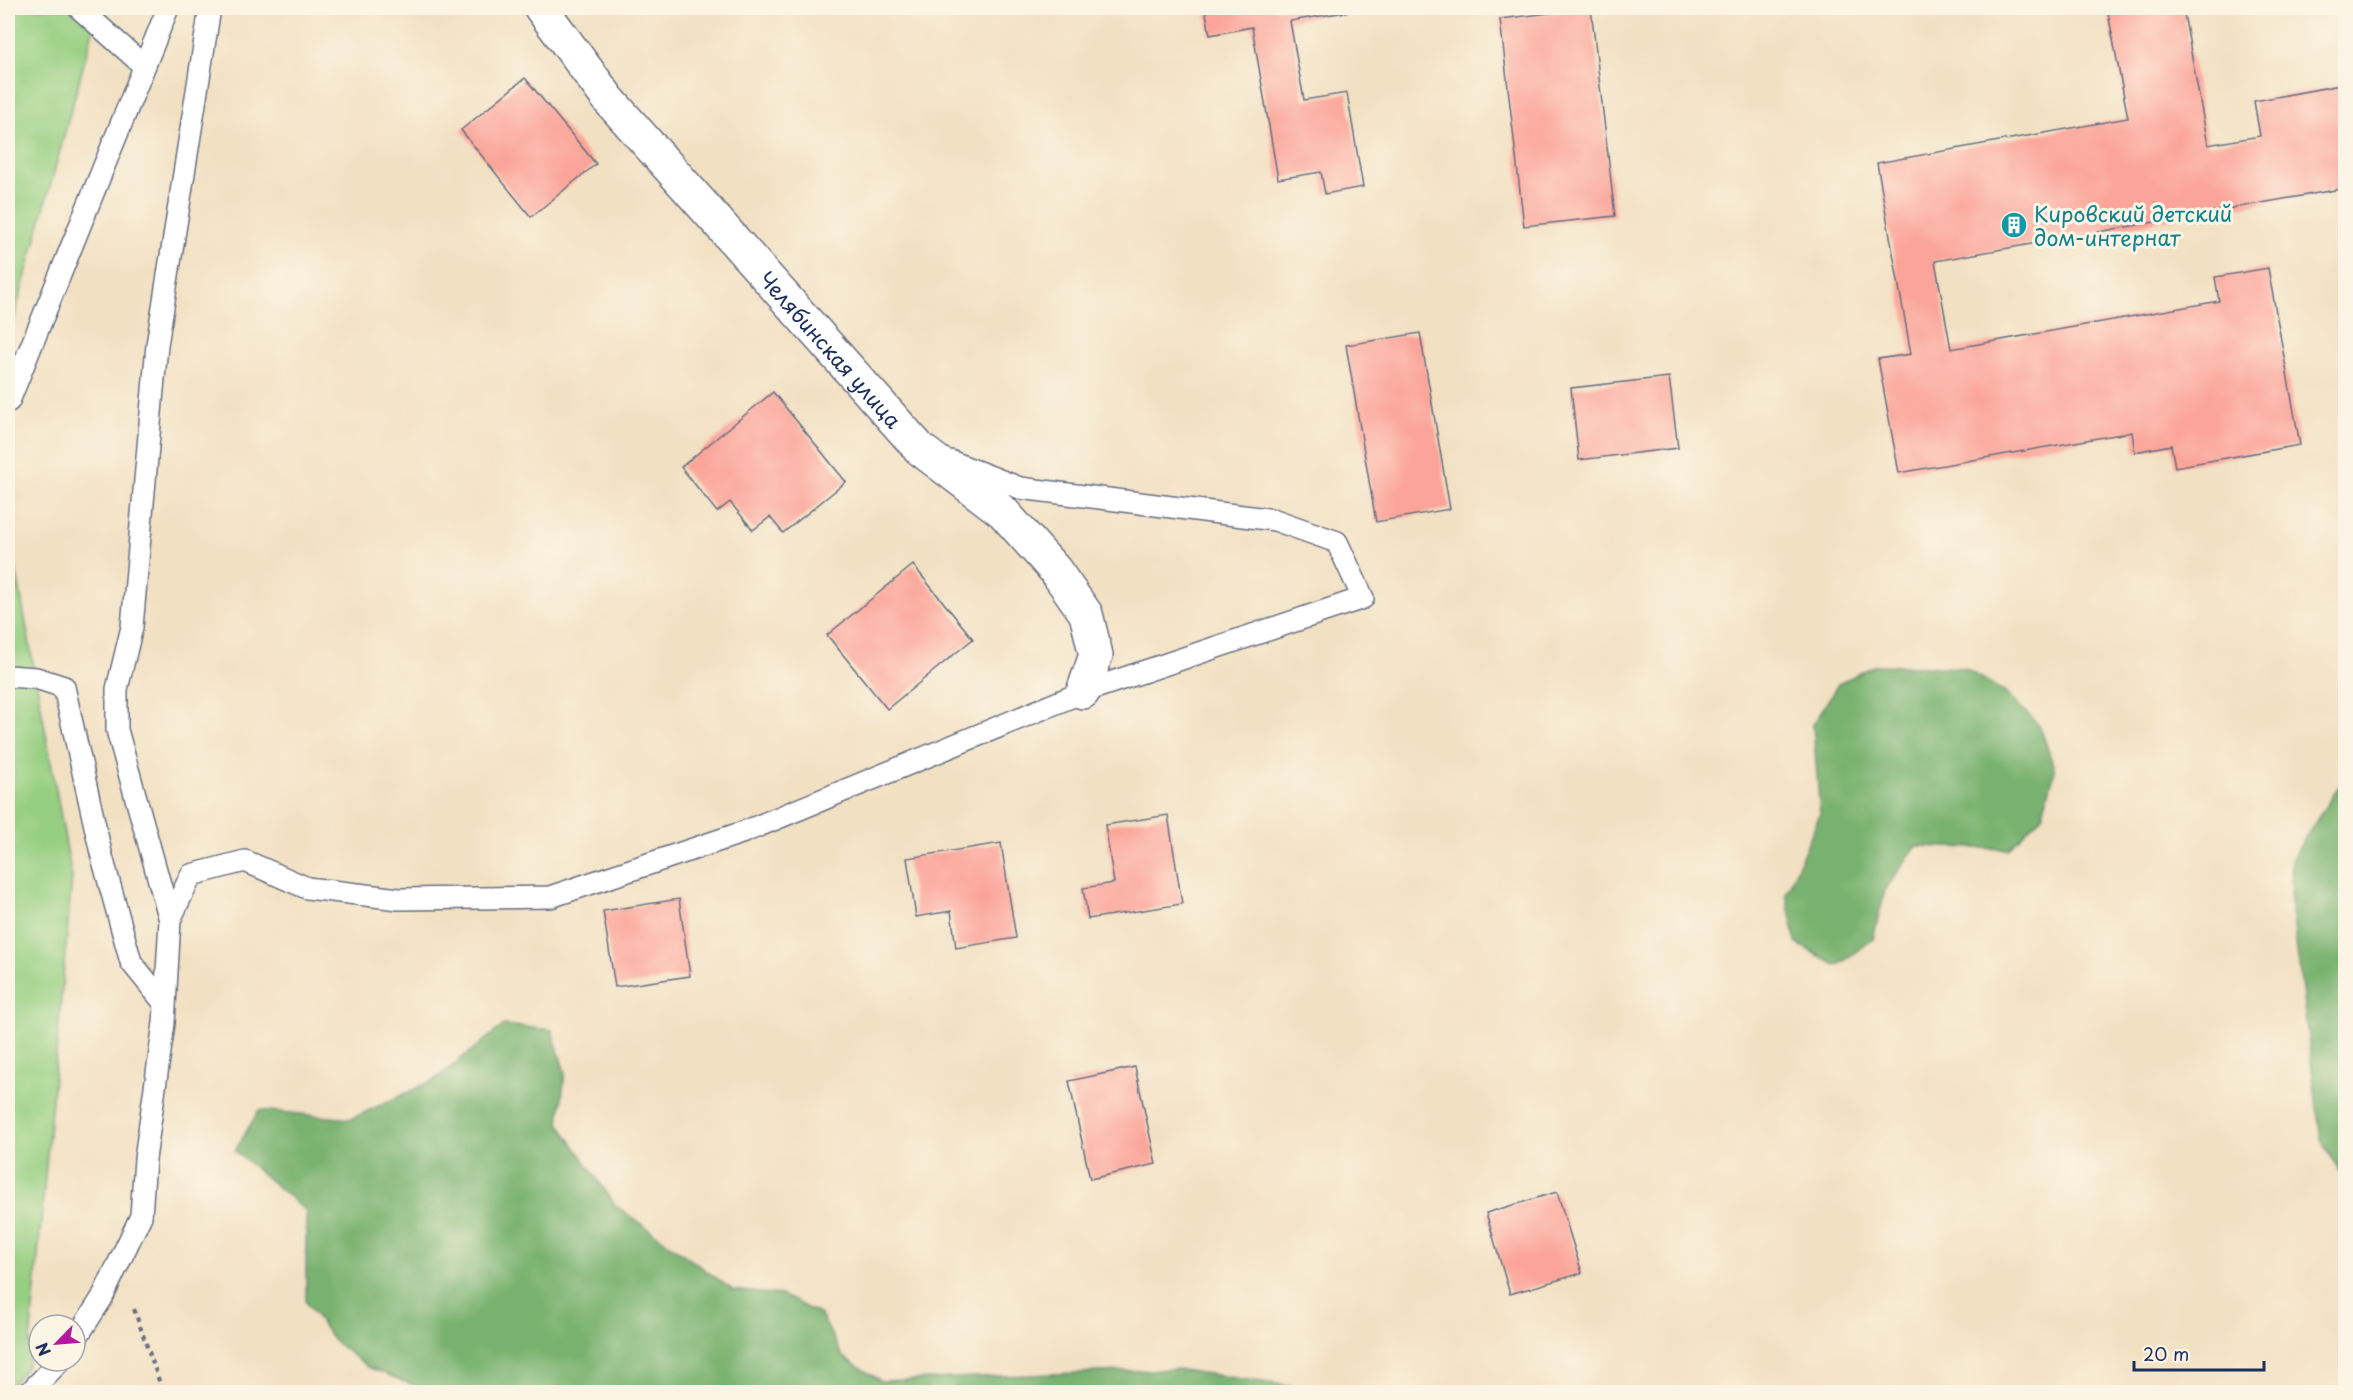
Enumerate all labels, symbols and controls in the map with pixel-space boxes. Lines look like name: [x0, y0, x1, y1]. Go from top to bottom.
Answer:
place label: Кировский детский дом-интернат: [2034, 197, 2232, 253]
building icon: Кировский детский дом-интернат: [1999, 210, 2029, 240]
street label: Челябинская улица: [752, 263, 910, 435]
north arrow: [27, 1313, 87, 1373]
scale bar: [2134, 1334, 2264, 1372]
text: N: [29, 1339, 56, 1361]
text: 20 m: [2143, 1340, 2189, 1367]

